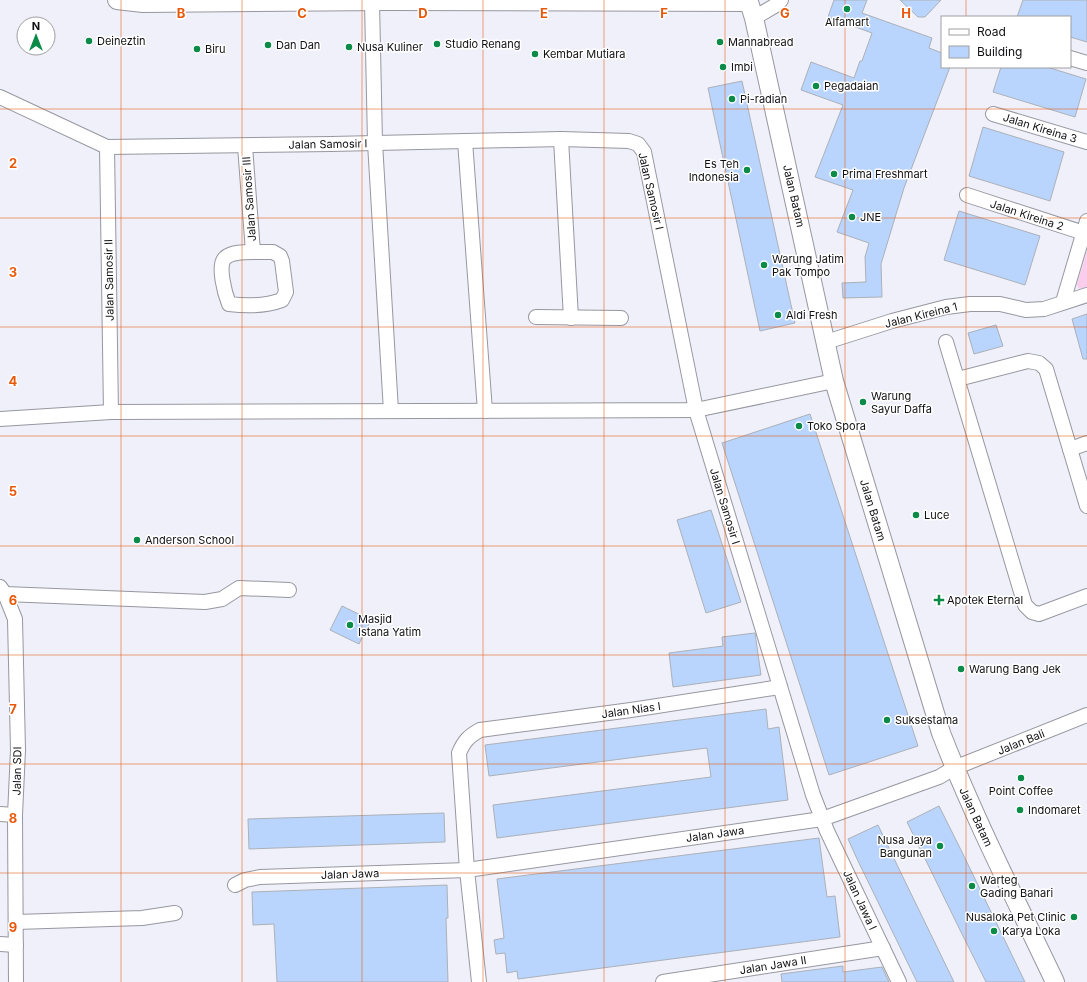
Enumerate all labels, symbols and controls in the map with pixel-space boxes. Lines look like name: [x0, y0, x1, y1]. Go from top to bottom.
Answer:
marker: Alfamart: [842, 4, 852, 14]
text: B: [177, 5, 186, 21]
text: C: [297, 5, 307, 21]
text: D: [418, 5, 428, 21]
text: E: [540, 5, 548, 21]
text: F: [660, 5, 668, 21]
text: G: [780, 5, 790, 21]
text: H: [901, 5, 911, 21]
place label: Alfamart: [825, 15, 869, 29]
north arrow: [16, 16, 56, 56]
legend: [941, 16, 1071, 68]
text: N: [32, 19, 40, 33]
text: Road: [977, 24, 1006, 39]
place label: Deineztin: [97, 34, 146, 48]
place label: Mannabread: [728, 35, 793, 49]
marker: Deineztin: [84, 36, 94, 46]
place label: Studio Renang: [445, 37, 521, 51]
marker: Mannabread: [715, 37, 725, 47]
place label: Dan Dan: [276, 38, 320, 52]
marker: Studio Renang: [432, 39, 442, 49]
marker: Dan Dan: [263, 40, 273, 50]
place label: Nusa Kuliner: [357, 40, 423, 54]
place label: Biru: [205, 42, 226, 56]
marker: Nusa Kuliner: [344, 42, 354, 52]
marker: Biru: [192, 44, 202, 54]
text: Building: [977, 44, 1022, 59]
place label: Kembar Mutiara: [543, 47, 625, 61]
marker: Kembar Mutiara: [530, 49, 540, 59]
place label: Imbi: [731, 60, 753, 74]
marker: Imbi: [718, 62, 728, 72]
place label: Pegadaian: [824, 79, 879, 93]
marker: Pegadaian: [811, 81, 821, 91]
place label: Pi-radian: [740, 92, 787, 106]
marker: Pi-radian: [727, 94, 737, 104]
street label: Jalan Kireina 3: [1001, 110, 1079, 146]
street label: Jalan Samosir I: [288, 136, 368, 152]
street label: Jalan Samosir I: [635, 151, 667, 231]
text: 2: [9, 155, 17, 171]
street label: Jalan Samosir III: [239, 156, 259, 242]
place label: Es Teh Indonesia: [689, 157, 739, 184]
street label: Jalan Batam: [780, 163, 808, 229]
marker: Es Teh Indonesia: [742, 165, 752, 175]
place label: Prima Freshmart: [842, 167, 928, 181]
marker: Prima Freshmart: [829, 169, 839, 179]
street label: Jalan Kireina 2: [988, 197, 1066, 233]
place label: JNE: [860, 210, 881, 224]
marker: JNE: [847, 212, 857, 222]
street label: Jalan Samosir II: [101, 239, 117, 321]
place label: Warung Jatim Pak Tompo: [772, 252, 844, 279]
marker: Warung Jatim Pak Tompo: [759, 260, 769, 270]
text: 3: [9, 264, 17, 280]
street label: Jalan Kireina 1: [883, 299, 959, 331]
place label: Aldi Fresh: [786, 308, 838, 322]
marker: Aldi Fresh: [773, 310, 783, 320]
text: 4: [9, 373, 18, 389]
place label: Warung Sayur Daffa: [871, 389, 932, 416]
marker: Warung Sayur Daffa: [858, 397, 868, 407]
place label: Toko Spora: [807, 419, 866, 433]
marker: Toko Spora: [794, 421, 804, 431]
street label: Jalan Samosir I: [707, 466, 743, 546]
street label: Jalan Batam: [857, 477, 889, 543]
text: 5: [9, 483, 17, 499]
place label: Luce: [924, 508, 949, 522]
marker: Luce: [911, 510, 921, 520]
place label: Anderson School: [145, 533, 234, 547]
marker: Anderson School: [132, 535, 142, 545]
text: 6: [9, 592, 17, 608]
place label: Apotek Eternal: [947, 593, 1023, 607]
marker: Apotek Eternal: [934, 595, 944, 605]
place label: Masjid Istana Yatim: [358, 612, 421, 639]
marker: Masjid Istana Yatim: [345, 620, 355, 630]
place label: Warung Bang Jek: [969, 662, 1061, 676]
marker: Warung Bang Jek: [956, 664, 966, 674]
street label: Jalan Nias I: [600, 699, 662, 721]
text: 7: [9, 701, 17, 717]
place label: Suksestama: [895, 713, 958, 727]
marker: Suksestama: [882, 715, 892, 725]
street label: Jalan Bali: [995, 726, 1047, 758]
street label: Jalan SDI: [10, 746, 24, 796]
marker: Point Coffee: [1016, 773, 1026, 783]
place label: Point Coffee: [989, 784, 1053, 798]
street label: Jalan Batam: [956, 785, 996, 849]
place label: Indomaret: [1028, 803, 1081, 817]
marker: Indomaret: [1015, 805, 1025, 815]
text: 8: [9, 810, 17, 826]
street label: Jalan Jawa: [685, 823, 745, 845]
place label: Nusa Jaya Bangunan: [878, 833, 932, 860]
marker: Nusa Jaya Bangunan: [935, 841, 945, 851]
street label: Jalan Jawa: [321, 866, 379, 882]
street label: Jalan Jawa I: [840, 868, 880, 932]
place label: Warteg Gading Bahari: [980, 873, 1053, 900]
marker: Warteg Gading Bahari: [967, 881, 977, 891]
place label: Nusaloka Pet Clinic: [966, 910, 1066, 924]
marker: Nusaloka Pet Clinic: [1069, 912, 1079, 922]
text: 9: [9, 919, 17, 935]
place label: Karya Loka: [1002, 924, 1060, 938]
marker: Karya Loka: [989, 926, 999, 936]
street label: Jalan Jawa II: [739, 953, 807, 977]

